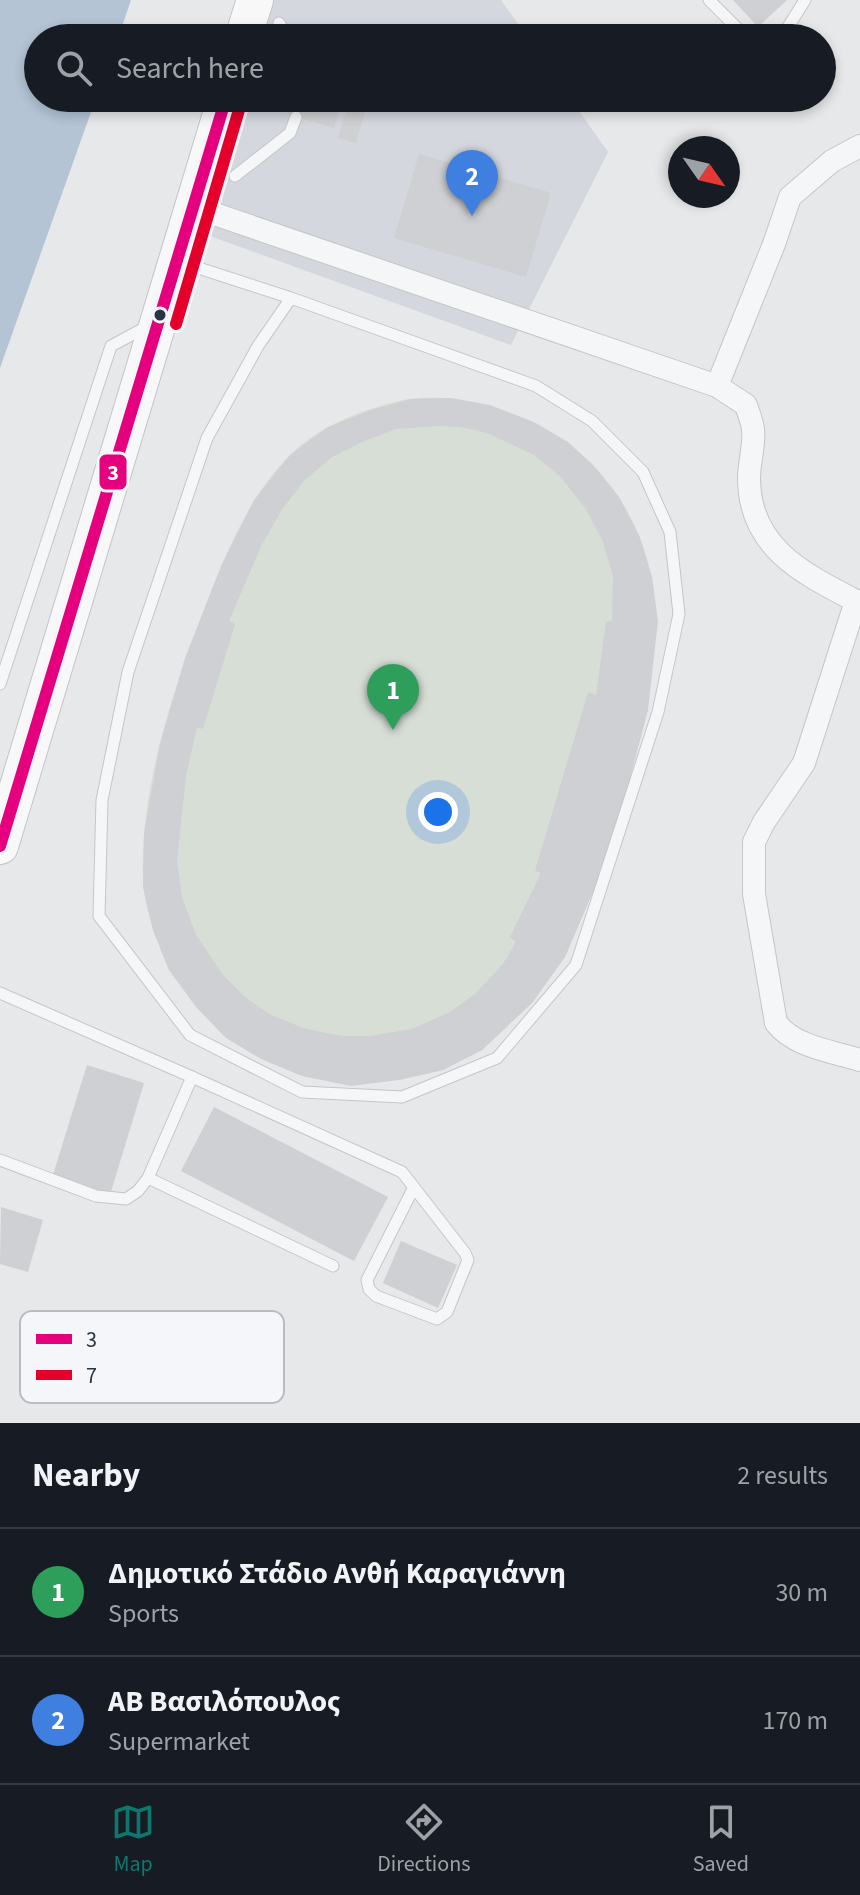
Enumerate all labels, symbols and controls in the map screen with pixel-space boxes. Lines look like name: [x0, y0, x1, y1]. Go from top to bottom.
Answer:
search box: [24, 24, 836, 112]
icon: search: [52, 46, 96, 90]
text: Search here: [116, 47, 264, 90]
north arrow: [668, 136, 740, 208]
pin: 2: [446, 150, 498, 216]
unlabelled marker: [152, 307, 168, 323]
line badge: 3: [98, 453, 128, 491]
text: 3: [107, 457, 119, 489]
pin: 1: [367, 664, 419, 730]
your location: [418, 792, 458, 832]
legend: [20, 1311, 284, 1403]
text: 3: [86, 1324, 97, 1356]
text: 7: [86, 1360, 97, 1392]
text: Nearby: [32, 1451, 140, 1500]
text: 2 results: [737, 1457, 828, 1494]
text: Δημοτικό Στάδιο Ανθή Καραγιάννη: [108, 1552, 566, 1595]
text: 1: [51, 1574, 65, 1611]
text: 30 m: [775, 1574, 828, 1611]
text: Sports: [108, 1595, 179, 1632]
text: ΑΒ Βασιλόπουλος: [108, 1680, 340, 1723]
text: 2: [51, 1702, 65, 1739]
text: 170 m: [762, 1702, 828, 1739]
text: Supermarket: [108, 1723, 250, 1760]
tab: Map: [111, 1800, 155, 1880]
tab: Directions: [377, 1800, 470, 1880]
tab: Saved: [693, 1800, 749, 1880]

